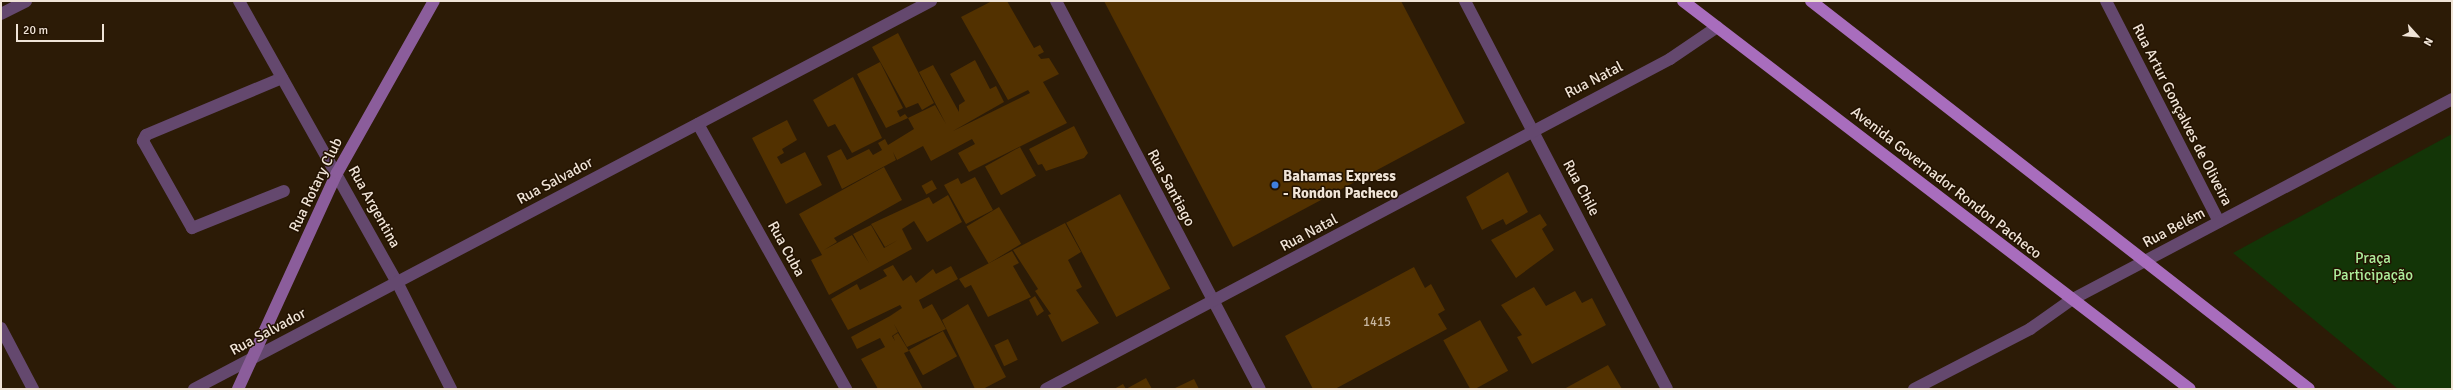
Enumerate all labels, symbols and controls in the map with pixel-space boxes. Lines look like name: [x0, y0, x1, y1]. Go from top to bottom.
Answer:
scale bar: [18, 16, 106, 42]
north arrow: [2397, 16, 2437, 56]
street label: Rua Artur Gonçalves de Oliveira: [2128, 21, 2236, 209]
text: 20 m: [23, 23, 48, 38]
text: N: [2421, 35, 2436, 48]
street label: Rua Natal: [1562, 58, 1626, 102]
street label: Avenida Governador Rondon Pacheco: [1847, 103, 2045, 263]
street label: Rua Rotary Club: [285, 135, 347, 235]
street label: Rua Santiago: [1143, 146, 1199, 230]
street label: Rua Salvador: [514, 153, 596, 209]
street label: Rua Chile: [1559, 157, 1603, 219]
street label: Rua Argentina: [344, 163, 404, 251]
place label: Bahamas Express - Rondon Pacheco: [1283, 167, 1398, 202]
marker: Bahamas Express - Rondon Pacheco: [1270, 180, 1280, 190]
street label: Rua Belém: [2140, 204, 2208, 252]
street label: Rua Natal: [1277, 210, 1341, 256]
street label: Rua Cuba: [763, 218, 809, 280]
park label: Praça Participação: [2333, 249, 2413, 284]
street label: Rua Salvador: [227, 304, 309, 360]
house number: 1415: [1363, 314, 1391, 330]

